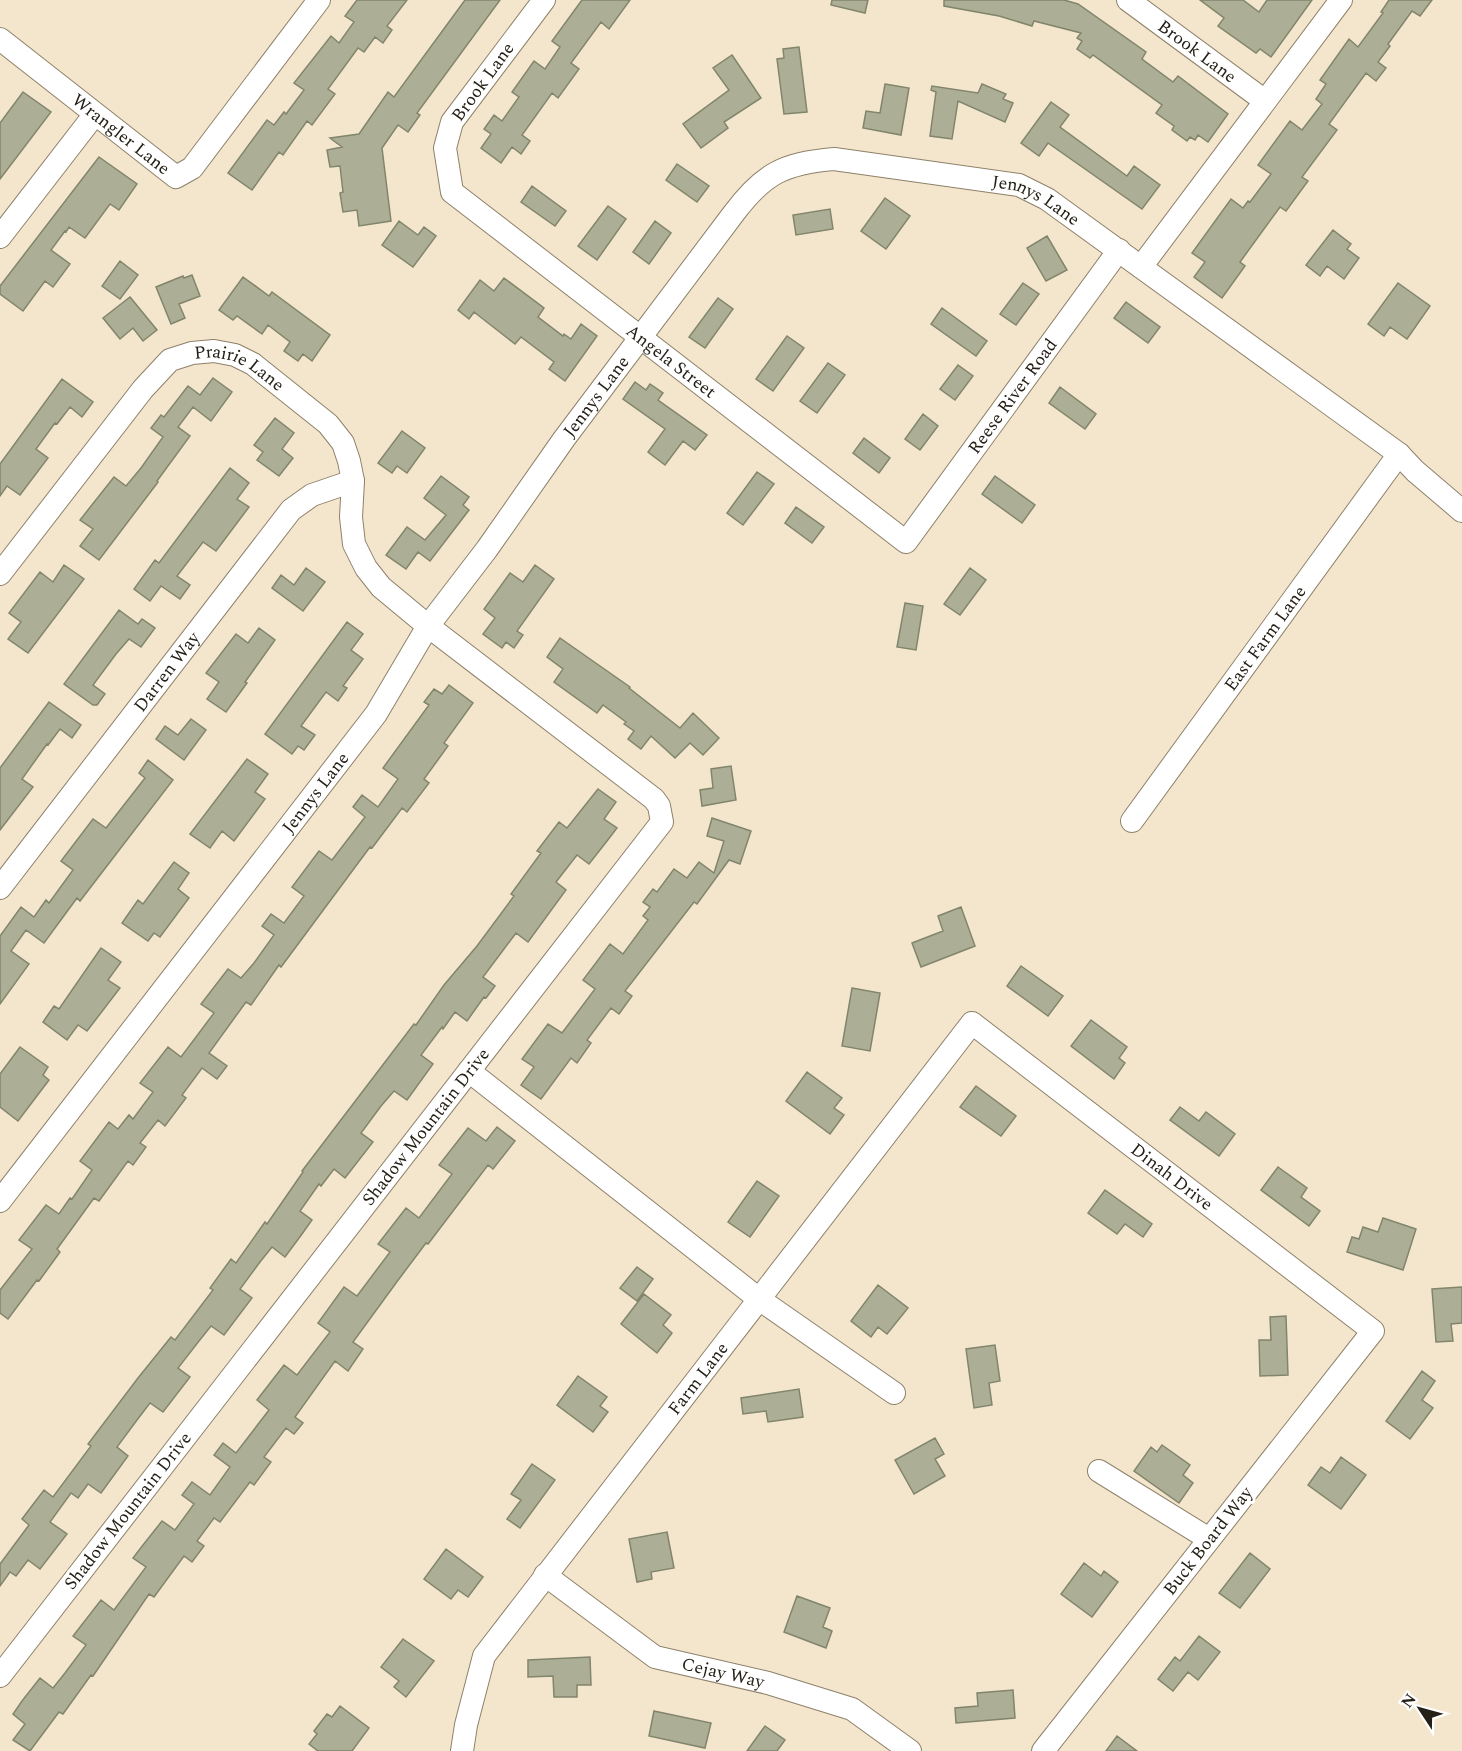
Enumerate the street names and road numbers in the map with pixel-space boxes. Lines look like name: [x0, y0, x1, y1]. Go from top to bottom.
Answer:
street label: Brook Lane: [1152, 13, 1242, 89]
street label: Brook Lane: [445, 37, 521, 127]
street label: Wrangler Lane: [66, 87, 176, 181]
street label: Jennys Lane: [990, 168, 1086, 232]
street label: Angela Street: [620, 317, 722, 405]
street label: Reese River Road: [961, 333, 1064, 460]
street label: Prairie Lane: [193, 338, 290, 398]
street label: Jennys Lane: [556, 350, 636, 443]
street label: East Farm Lane: [1217, 580, 1313, 697]
street label: Darren Way: [127, 625, 207, 718]
street label: Jennys Lane: [275, 746, 356, 839]
street label: Shadow Mountain Drive: [356, 1042, 496, 1212]
street label: Dinah Drive: [1125, 1136, 1219, 1217]
street label: Farm Lane: [661, 1336, 735, 1421]
street label: Shadow Mountain Drive: [58, 1426, 198, 1596]
street label: Buck Board Way: [1157, 1480, 1260, 1601]
street label: Cejay Way: [679, 1650, 768, 1696]

